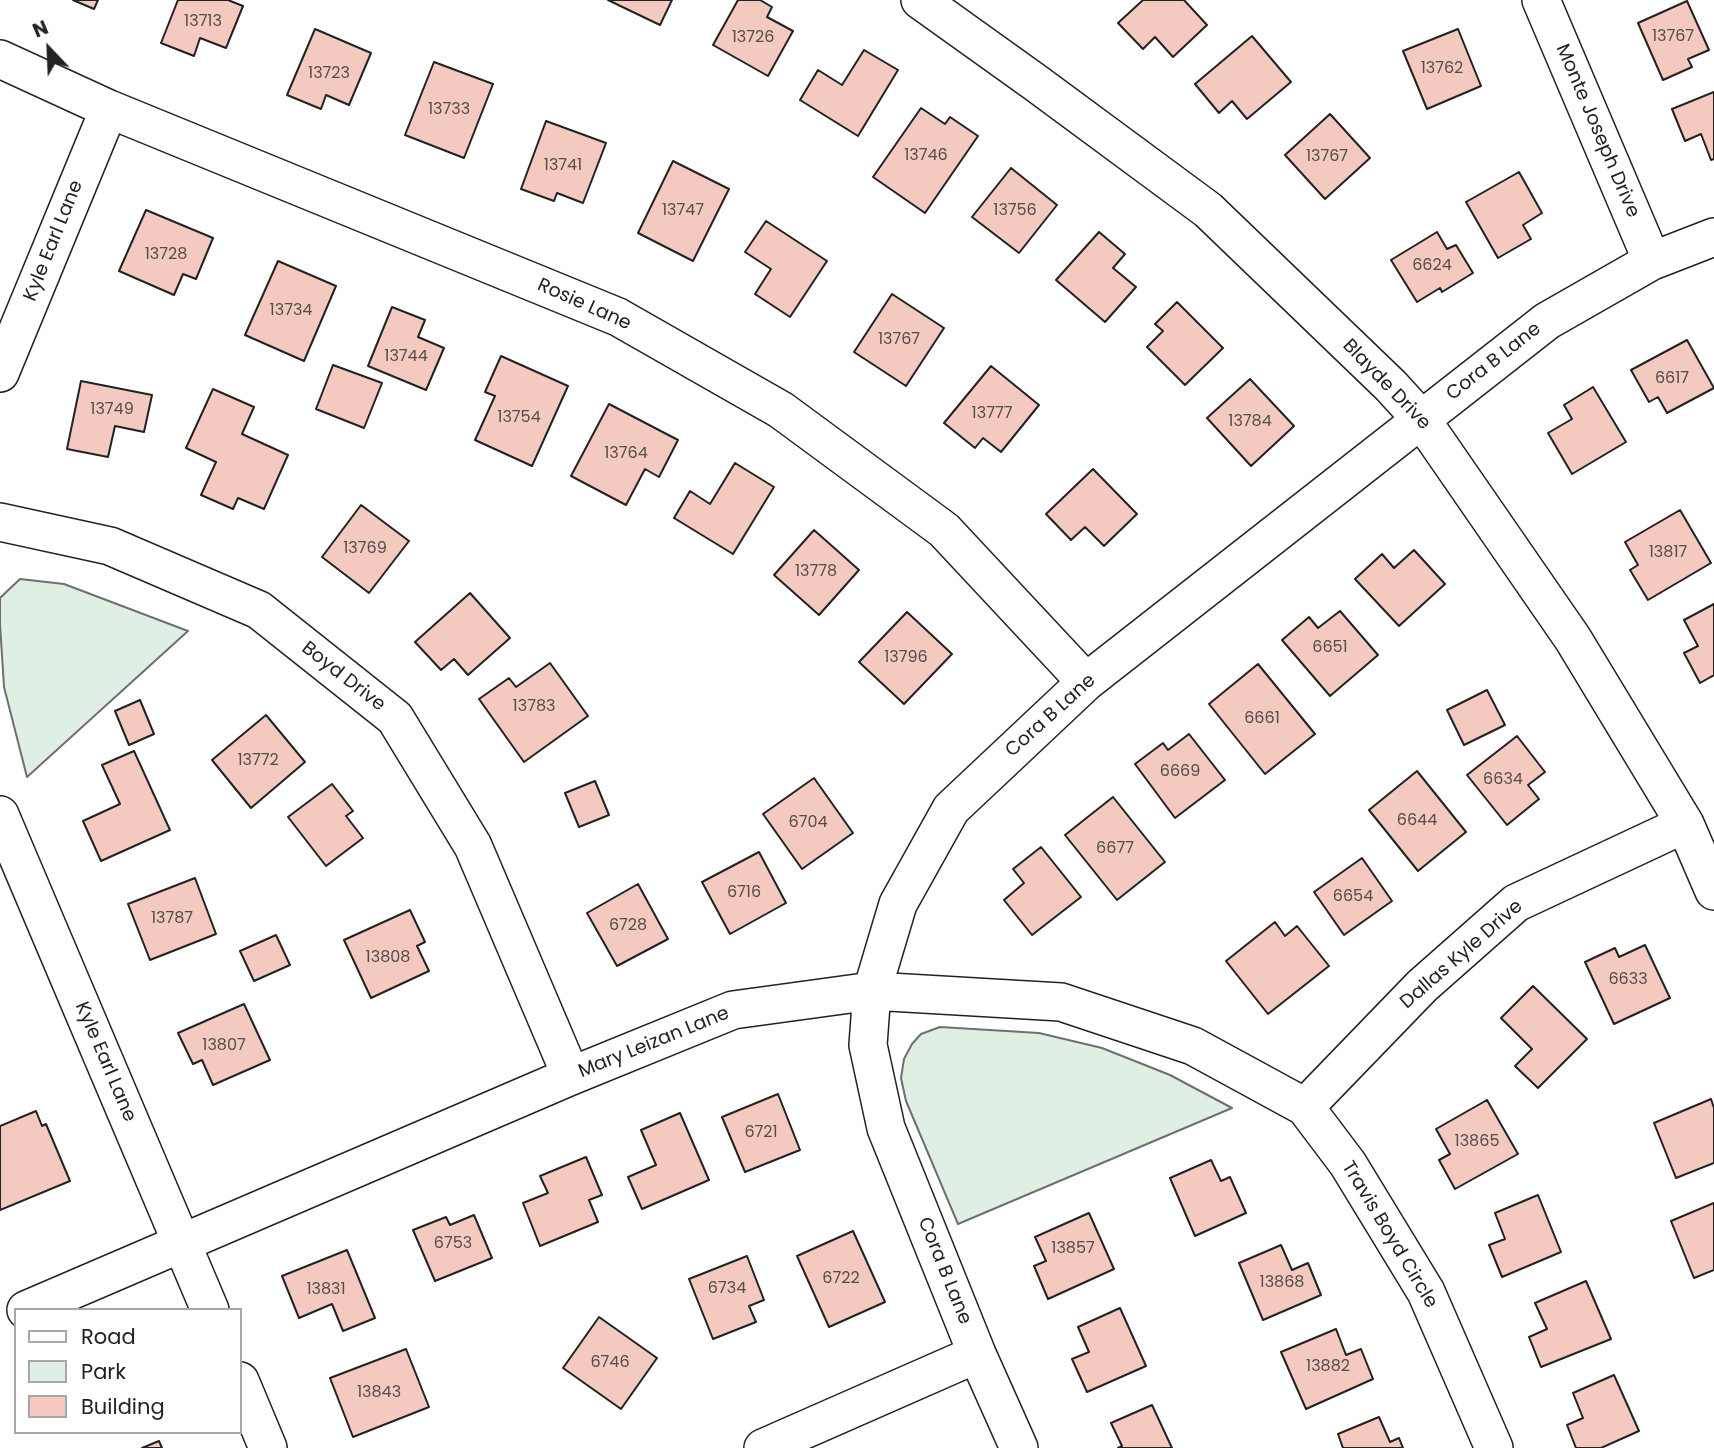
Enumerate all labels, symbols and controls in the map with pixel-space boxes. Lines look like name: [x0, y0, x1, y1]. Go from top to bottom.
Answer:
house number: 13713: [184, 12, 222, 32]
north arrow: [14, 14, 84, 84]
text: N: [29, 14, 52, 44]
house number: 13767: [1652, 27, 1694, 47]
house number: 13726: [732, 28, 774, 48]
street label: Monte Joseph Drive: [1550, 41, 1644, 221]
house number: 13762: [1421, 59, 1463, 79]
house number: 13723: [308, 64, 350, 84]
house number: 13733: [428, 100, 470, 120]
house number: 13746: [904, 146, 948, 166]
house number: 13767: [1306, 147, 1348, 167]
house number: 13741: [544, 156, 582, 176]
street label: Kyle Earl Lane: [19, 177, 89, 305]
house number: 13747: [662, 201, 704, 221]
house number: 13756: [993, 201, 1037, 221]
house number: 13728: [145, 245, 187, 265]
house number: 6624: [1412, 256, 1452, 276]
street label: Rosie Lane: [534, 274, 634, 336]
house number: 13734: [270, 301, 312, 321]
street label: Cora B Lane: [1442, 318, 1546, 406]
house number: 13767: [878, 330, 920, 350]
street label: Blayde Drive: [1337, 335, 1435, 435]
house number: 13744: [384, 347, 428, 367]
house number: 6617: [1655, 369, 1689, 389]
house number: 13749: [90, 400, 134, 420]
house number: 13777: [972, 404, 1012, 424]
house number: 13754: [497, 408, 541, 428]
house number: 13784: [1228, 412, 1272, 432]
house number: 13764: [604, 444, 648, 464]
house number: 13769: [343, 539, 387, 559]
house number: 13817: [1649, 543, 1687, 563]
house number: 13778: [795, 562, 837, 582]
street label: Boyd Drive: [297, 637, 389, 717]
house number: 6651: [1312, 638, 1348, 658]
house number: 13796: [884, 648, 928, 668]
street label: Cora B Lane: [1001, 670, 1101, 762]
house number: 13783: [513, 697, 555, 717]
house number: 6661: [1244, 709, 1280, 729]
house number: 13772: [237, 751, 279, 771]
house number: 6669: [1160, 762, 1200, 782]
house number: 6634: [1483, 770, 1523, 790]
house number: 6644: [1397, 811, 1437, 831]
house number: 6704: [788, 813, 828, 833]
house number: 6677: [1096, 839, 1134, 859]
house number: 6716: [727, 883, 761, 903]
house number: 6654: [1333, 887, 1373, 907]
street label: Dallas Kyle Drive: [1396, 896, 1528, 1014]
house number: 13787: [151, 909, 193, 929]
house number: 6728: [609, 916, 647, 936]
house number: 13808: [366, 948, 410, 968]
house number: 6633: [1608, 970, 1648, 990]
street label: Kyle Earl Lane: [69, 999, 141, 1125]
street label: Mary Leizan Lane: [575, 1002, 733, 1084]
house number: 13807: [202, 1036, 246, 1056]
house number: 6721: [744, 1123, 778, 1143]
house number: 13865: [1455, 1132, 1499, 1152]
street label: Travis Boyd Circle: [1336, 1157, 1442, 1313]
street label: Cora B Lane: [912, 1214, 976, 1328]
house number: 6753: [434, 1234, 472, 1254]
house number: 13857: [1051, 1239, 1095, 1259]
house number: 6722: [822, 1269, 860, 1289]
house number: 13868: [1260, 1273, 1304, 1293]
house number: 6734: [708, 1279, 746, 1299]
house number: 13831: [306, 1280, 346, 1300]
legend: [14, 1308, 242, 1434]
text: Road: [81, 1322, 136, 1351]
house number: 6746: [590, 1353, 630, 1373]
text: Park: [81, 1357, 126, 1386]
house number: 13882: [1306, 1357, 1350, 1377]
house number: 13843: [357, 1383, 401, 1403]
text: Building: [81, 1392, 165, 1421]

